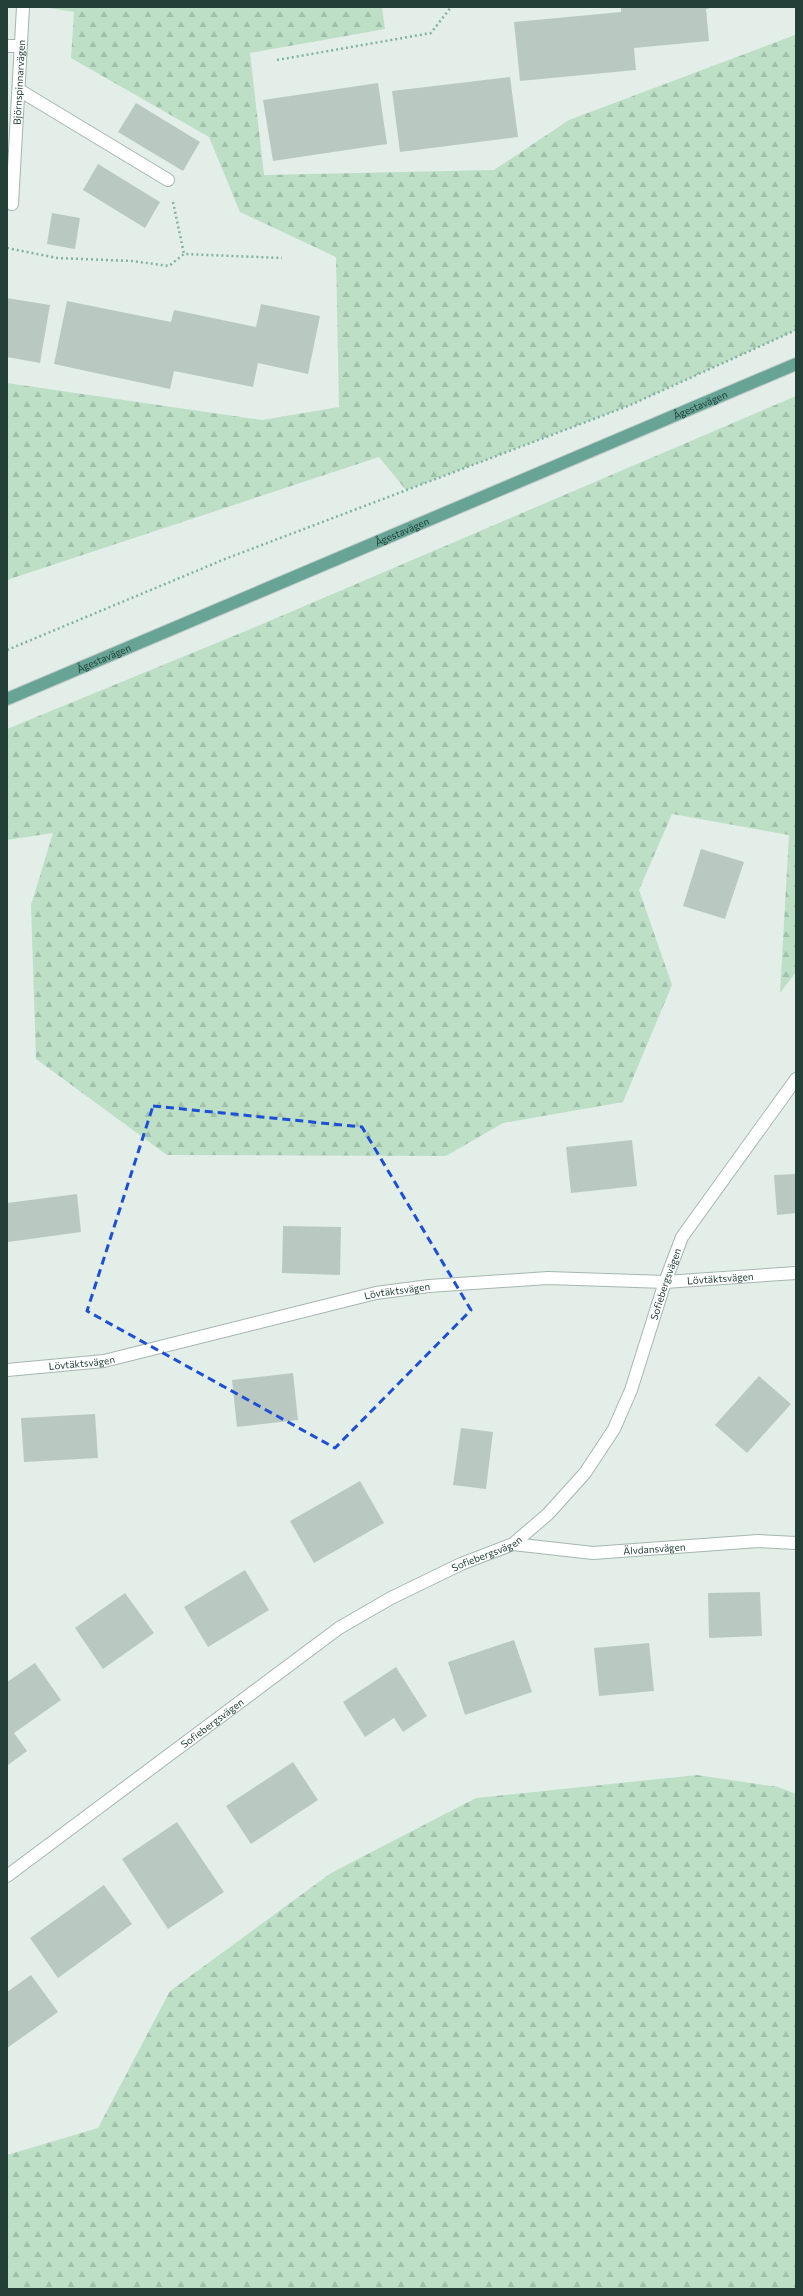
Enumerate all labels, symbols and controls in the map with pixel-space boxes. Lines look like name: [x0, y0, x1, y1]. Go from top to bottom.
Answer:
street label: Björnspinnarvägen: [10, 39, 27, 125]
street label: Ågestavägen: [671, 388, 729, 421]
street label: Ågestavägen: [373, 515, 431, 548]
street label: Ågestavägen: [75, 641, 133, 675]
street label: Sofiebergsvägen: [647, 1246, 683, 1321]
street label: Lövtäktsvägen: [687, 1270, 754, 1286]
street label: Lövtäktsvägen: [363, 1280, 431, 1302]
street label: Lövtäktsvägen: [48, 1353, 116, 1372]
street label: Sofiebergsvägen: [449, 1533, 524, 1574]
street label: Älvdansvägen: [623, 1540, 686, 1557]
street label: Sofiebergsvägen: [178, 1695, 246, 1750]

